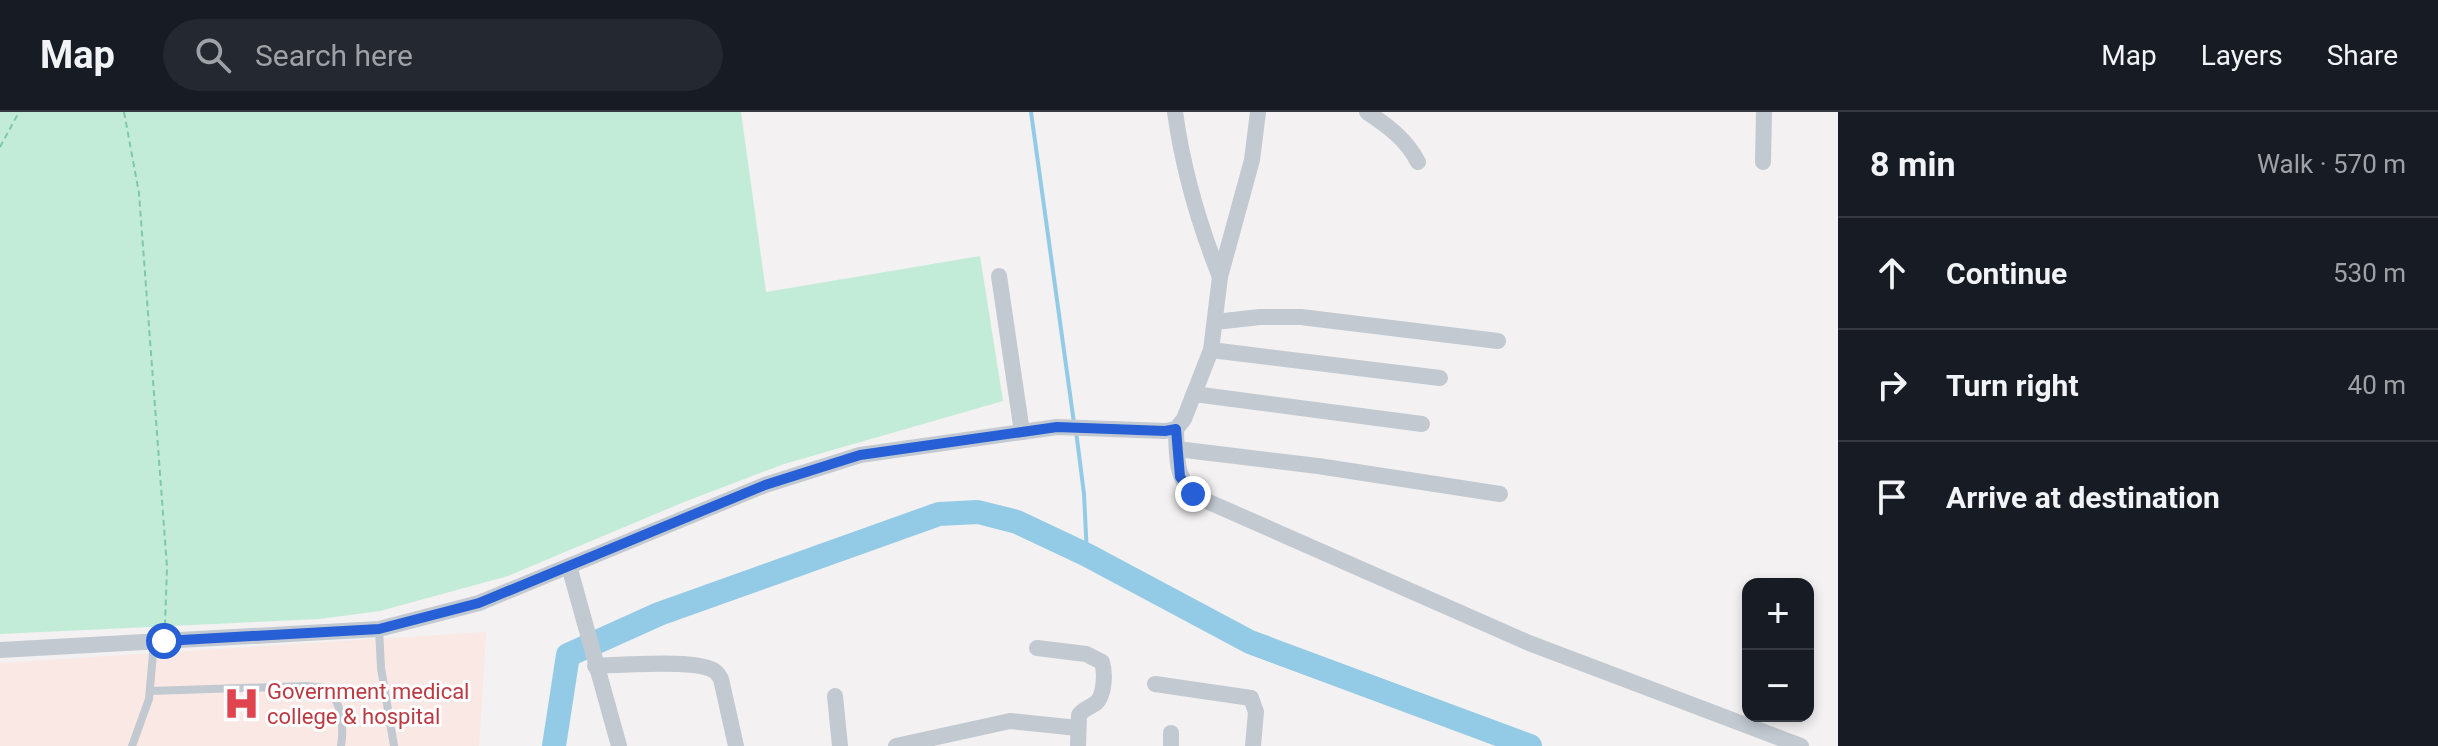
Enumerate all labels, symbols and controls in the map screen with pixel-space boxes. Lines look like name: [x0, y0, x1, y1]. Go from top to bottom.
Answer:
search box: [163, 19, 723, 91]
text: Map: [40, 33, 115, 77]
icon: search: [191, 33, 235, 77]
text: Search here: [255, 38, 413, 73]
text: Map: [2101, 39, 2157, 72]
text: Layers: [2201, 39, 2283, 72]
text: Share: [2327, 39, 2398, 72]
text: 8 min: [1870, 144, 1955, 184]
text: Walk · 570 m: [2257, 149, 2406, 179]
icon: ahead: [1870, 251, 1914, 295]
text: Continue: [1946, 256, 2067, 291]
text: 530 m: [2333, 258, 2406, 288]
icon: right: [1870, 363, 1914, 407]
text: Turn right: [1946, 368, 2079, 403]
text: 40 m: [2348, 370, 2406, 400]
icon: arrive: [1870, 475, 1914, 519]
route end: [1175, 476, 1211, 512]
text: Arrive at destination: [1946, 480, 2220, 515]
map controls: [1742, 578, 1814, 722]
button: +: [1742, 578, 1814, 650]
route start: [146, 623, 182, 659]
button: −: [1742, 650, 1814, 722]
place label: Government medical college & hospital: [267, 679, 469, 729]
hospital icon: Government medical college & hospital: [222, 685, 260, 723]

